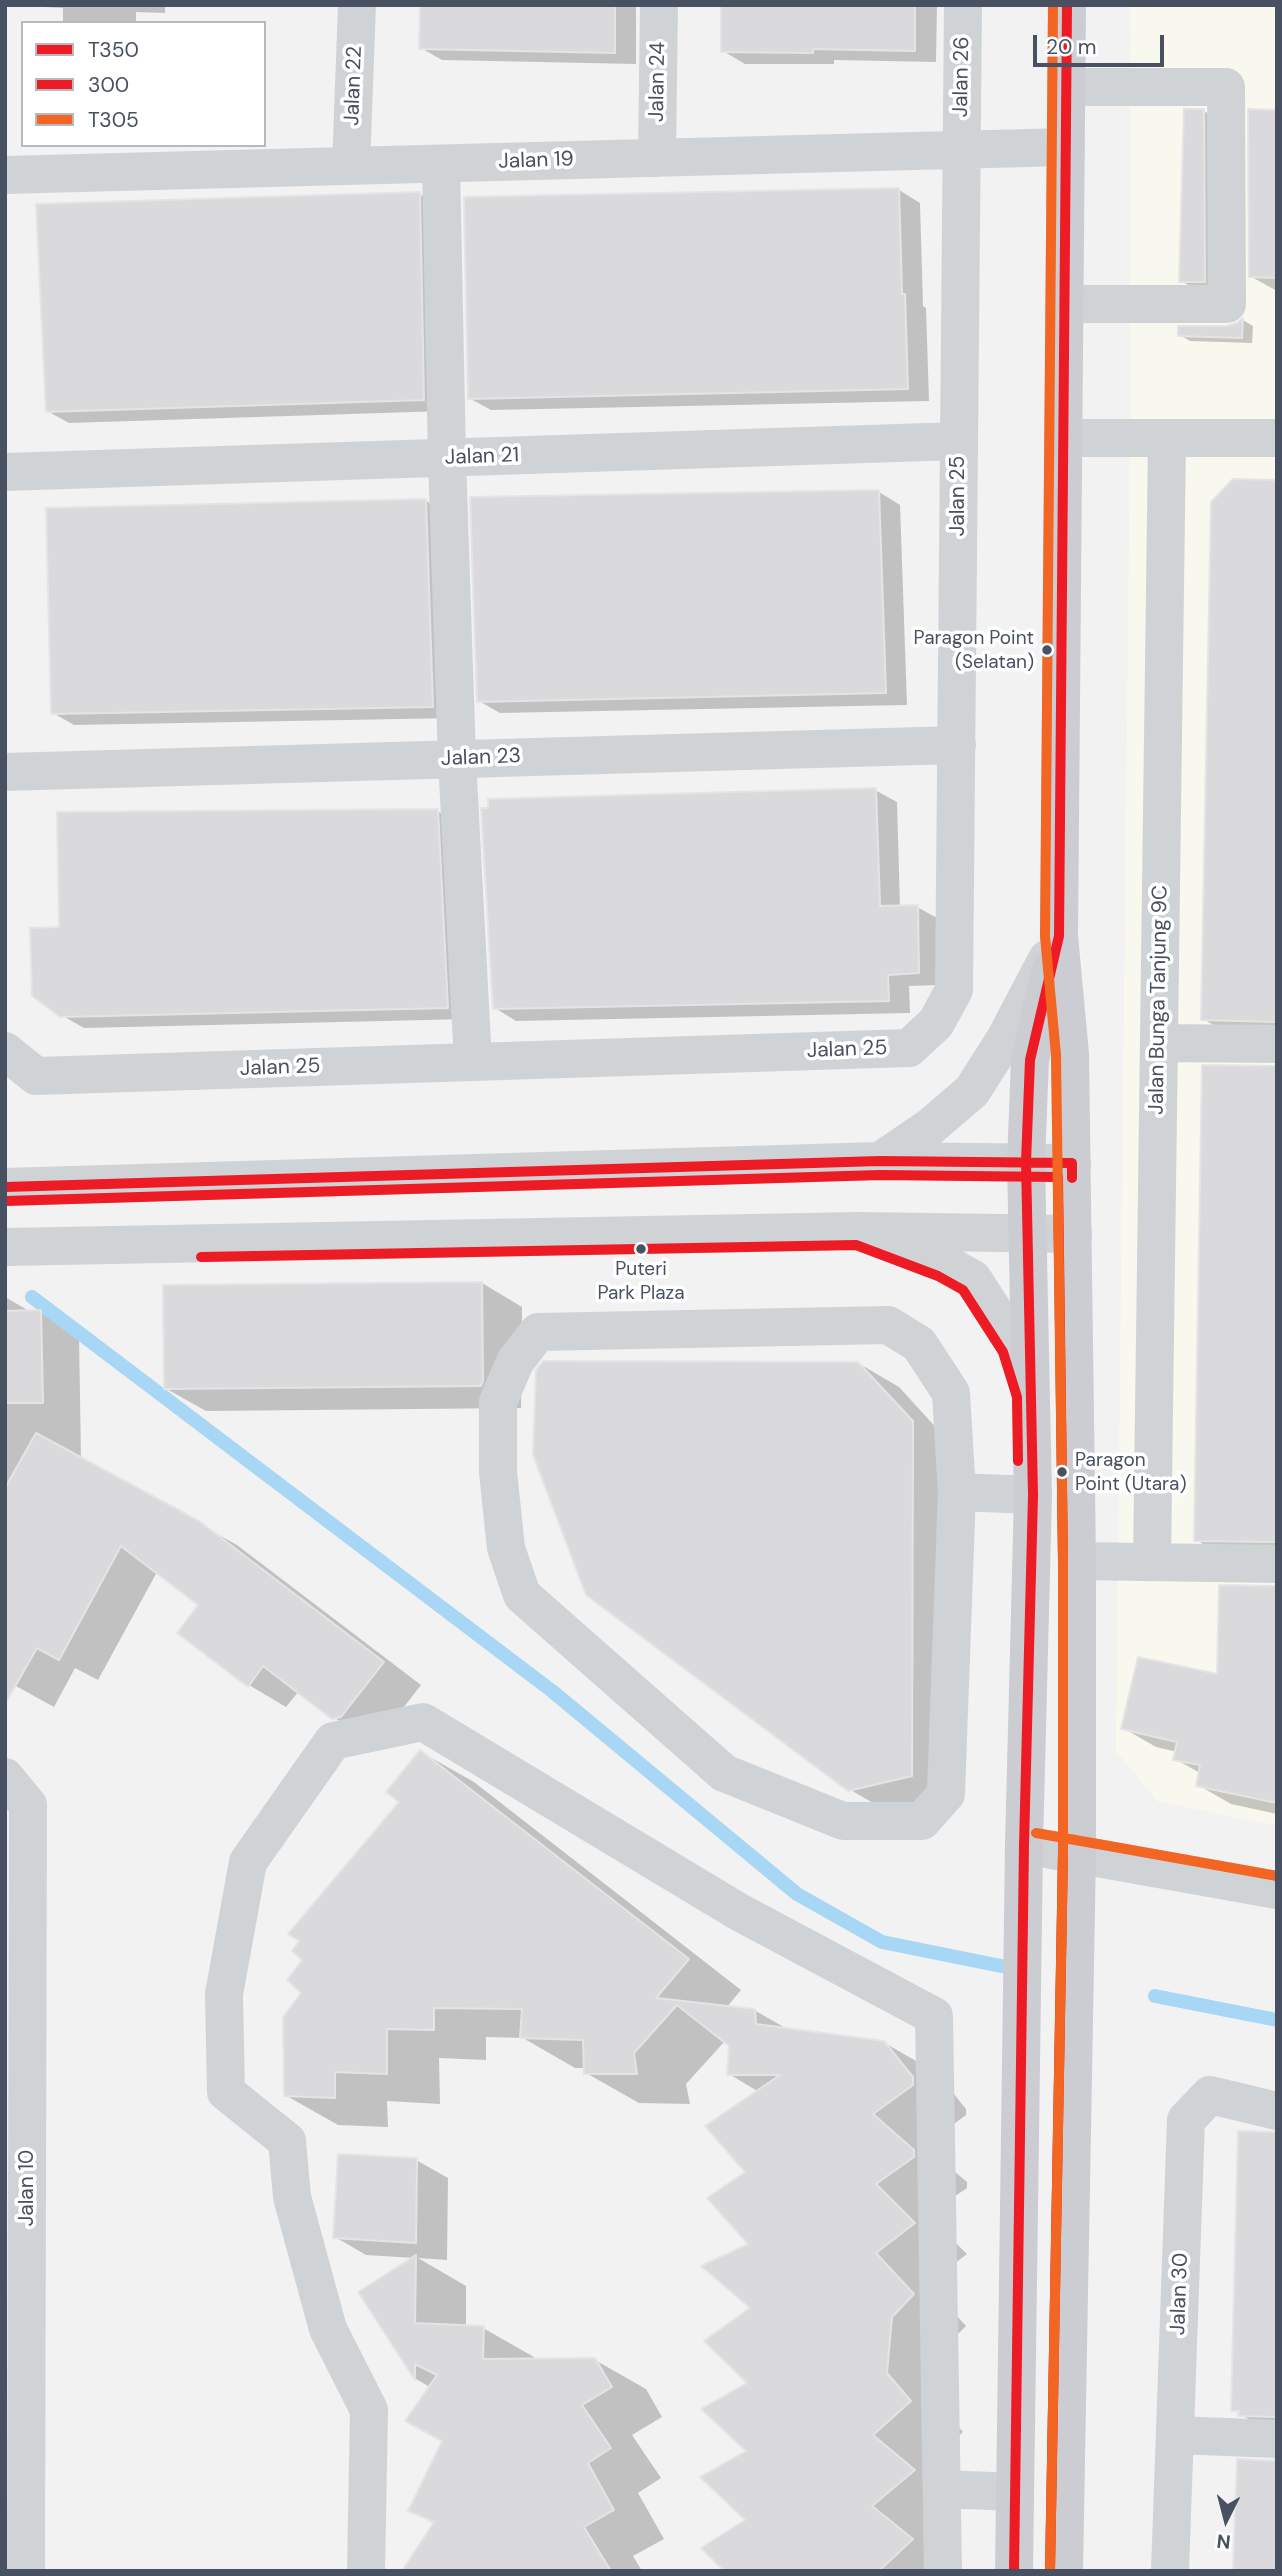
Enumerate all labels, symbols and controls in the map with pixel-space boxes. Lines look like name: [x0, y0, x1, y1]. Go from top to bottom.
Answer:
legend: [21, 21, 266, 147]
scale bar: [1037, 21, 1168, 65]
text: 20 m: [1046, 33, 1097, 61]
text: T350: [88, 36, 139, 64]
street label: Jalan 26: [949, 36, 975, 118]
street label: Jalan 24: [645, 42, 671, 122]
street label: Jalan 22: [340, 46, 368, 126]
text: 300: [88, 71, 129, 99]
text: T305: [88, 106, 139, 134]
street label: Jalan 19: [498, 147, 574, 175]
street label: Jalan 21: [444, 443, 520, 471]
street label: Jalan 25: [945, 456, 971, 536]
place label: Paragon Point (Selatan): [914, 628, 1034, 672]
marker: Paragon Point (Selatan): [1040, 643, 1054, 657]
street label: Jalan 23: [440, 744, 522, 772]
street label: Jalan Bunga Tanjung 9C: [1144, 885, 1174, 1115]
street label: Jalan 25: [806, 1036, 888, 1064]
street label: Jalan 25: [239, 1054, 321, 1082]
marker: Puteri Park Plaza: [634, 1242, 648, 1256]
place label: Puteri Park Plaza: [597, 1259, 685, 1303]
place label: Paragon Point (Utara): [1075, 1450, 1186, 1494]
marker: Paragon Point (Utara): [1055, 1465, 1069, 1479]
street label: Jalan 10: [14, 2150, 40, 2226]
street label: Jalan 30: [1166, 2252, 1194, 2336]
north arrow: [1191, 2485, 1261, 2555]
text: N: [1216, 2528, 1232, 2555]

